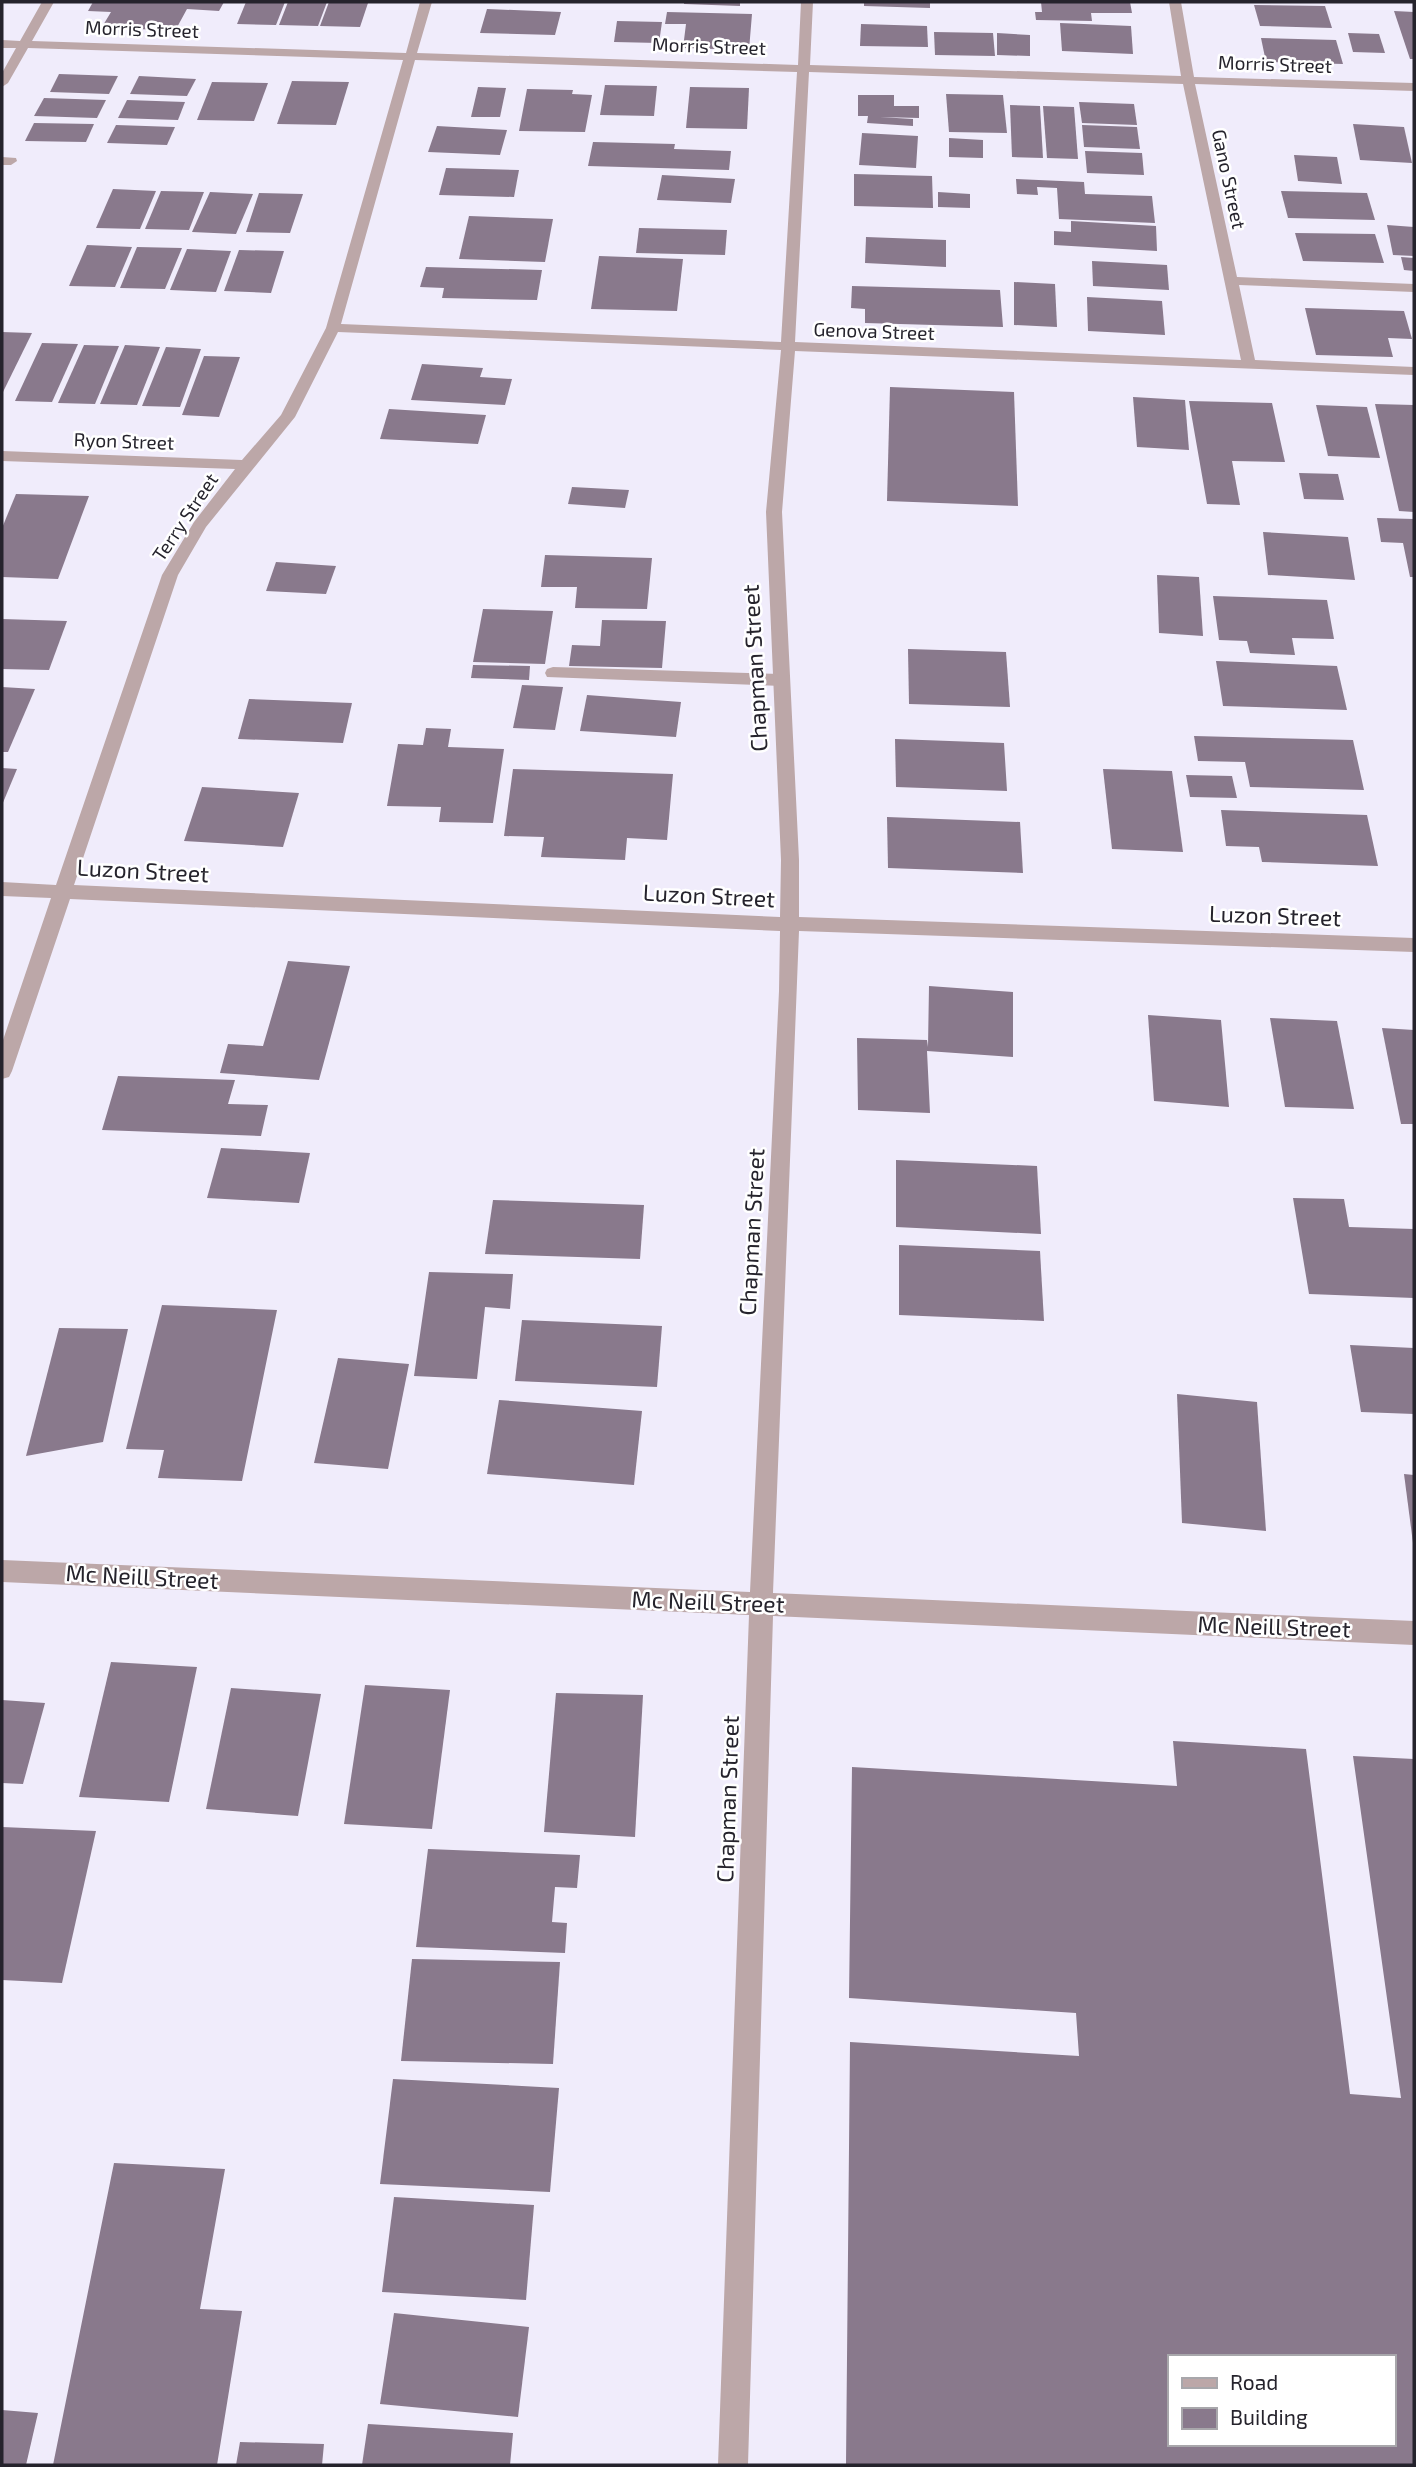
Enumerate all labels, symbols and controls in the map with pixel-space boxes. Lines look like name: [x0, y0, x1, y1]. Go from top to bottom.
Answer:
street label: Morris Street: [85, 15, 199, 42]
street label: Morris Street: [652, 32, 766, 59]
street label: Morris Street: [1218, 50, 1332, 77]
street label: Gano Street: [1208, 127, 1251, 231]
street label: Genova Street: [813, 317, 935, 344]
street label: Ryon Street: [73, 427, 175, 454]
street label: Terry Street: [147, 468, 222, 565]
street label: Chapman Street: [736, 583, 772, 752]
street label: Luzon Street: [76, 853, 210, 887]
street label: Luzon Street: [642, 878, 776, 912]
street label: Luzon Street: [1209, 899, 1342, 931]
street label: Chapman Street: [733, 1147, 769, 1316]
street label: Mc Neill Street: [65, 1558, 219, 1594]
street label: Mc Neill Street: [631, 1584, 785, 1618]
street label: Mc Neill Street: [1197, 1609, 1351, 1643]
street label: Chapman Street: [710, 1714, 744, 1883]
legend: [1168, 2355, 1395, 2446]
text: Road: [1230, 2369, 1278, 2394]
text: Building: [1230, 2404, 1308, 2429]

